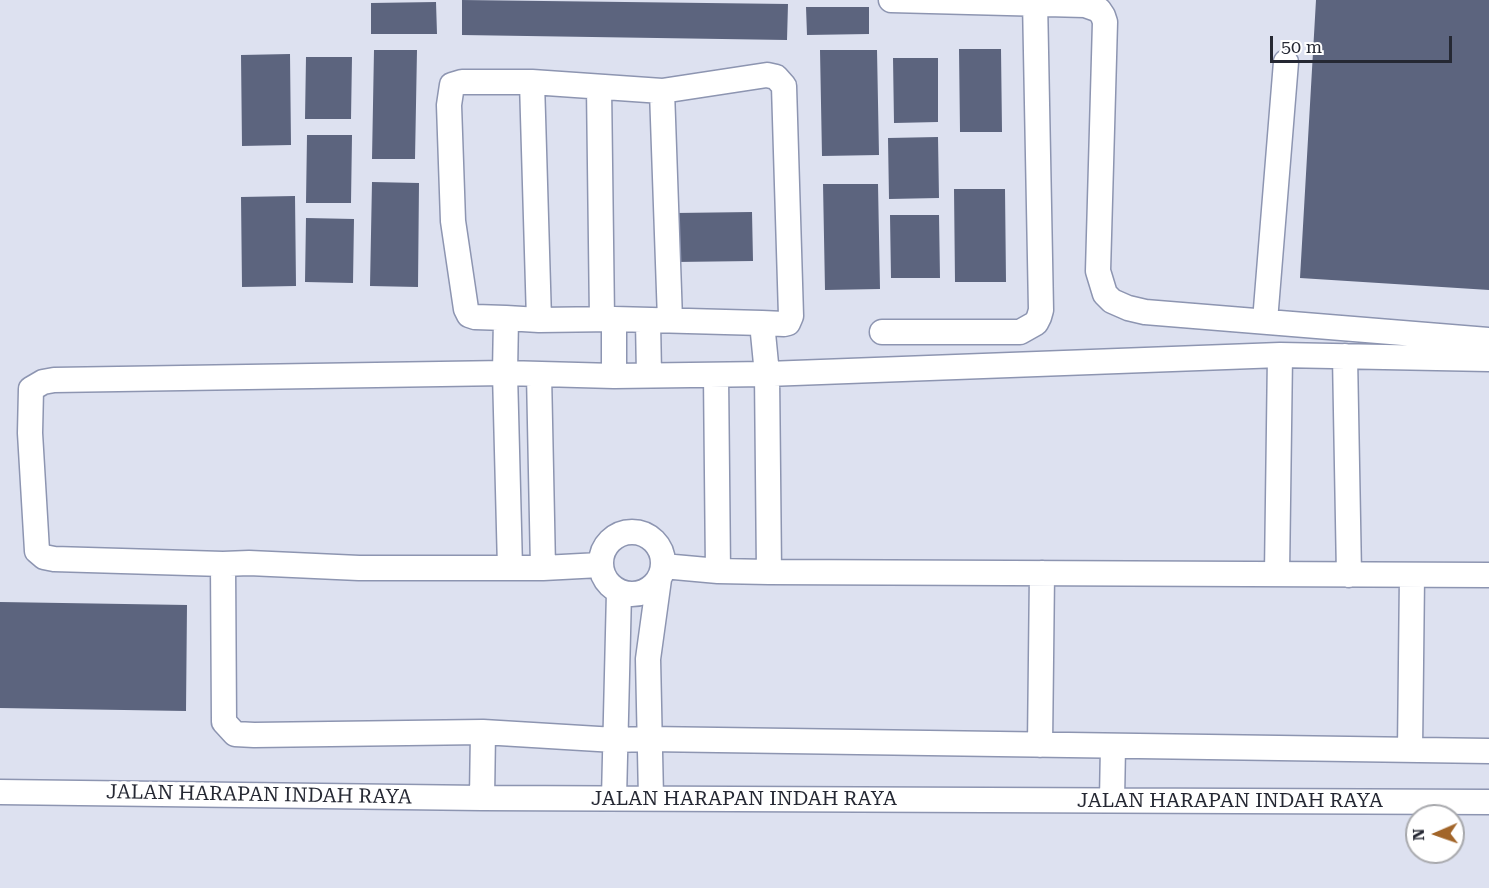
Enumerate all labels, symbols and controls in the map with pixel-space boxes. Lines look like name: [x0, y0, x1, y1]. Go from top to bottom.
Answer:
scale bar: [1273, 24, 1454, 62]
text: 50 m: [1281, 36, 1322, 57]
street label: JALAN HARAPAN INDAH RAYA: [106, 780, 412, 810]
street label: JALAN HARAPAN INDAH RAYA: [591, 787, 897, 811]
street label: JALAN HARAPAN INDAH RAYA: [1077, 789, 1383, 813]
north arrow: [1405, 804, 1465, 864]
text: N: [1409, 828, 1428, 841]

